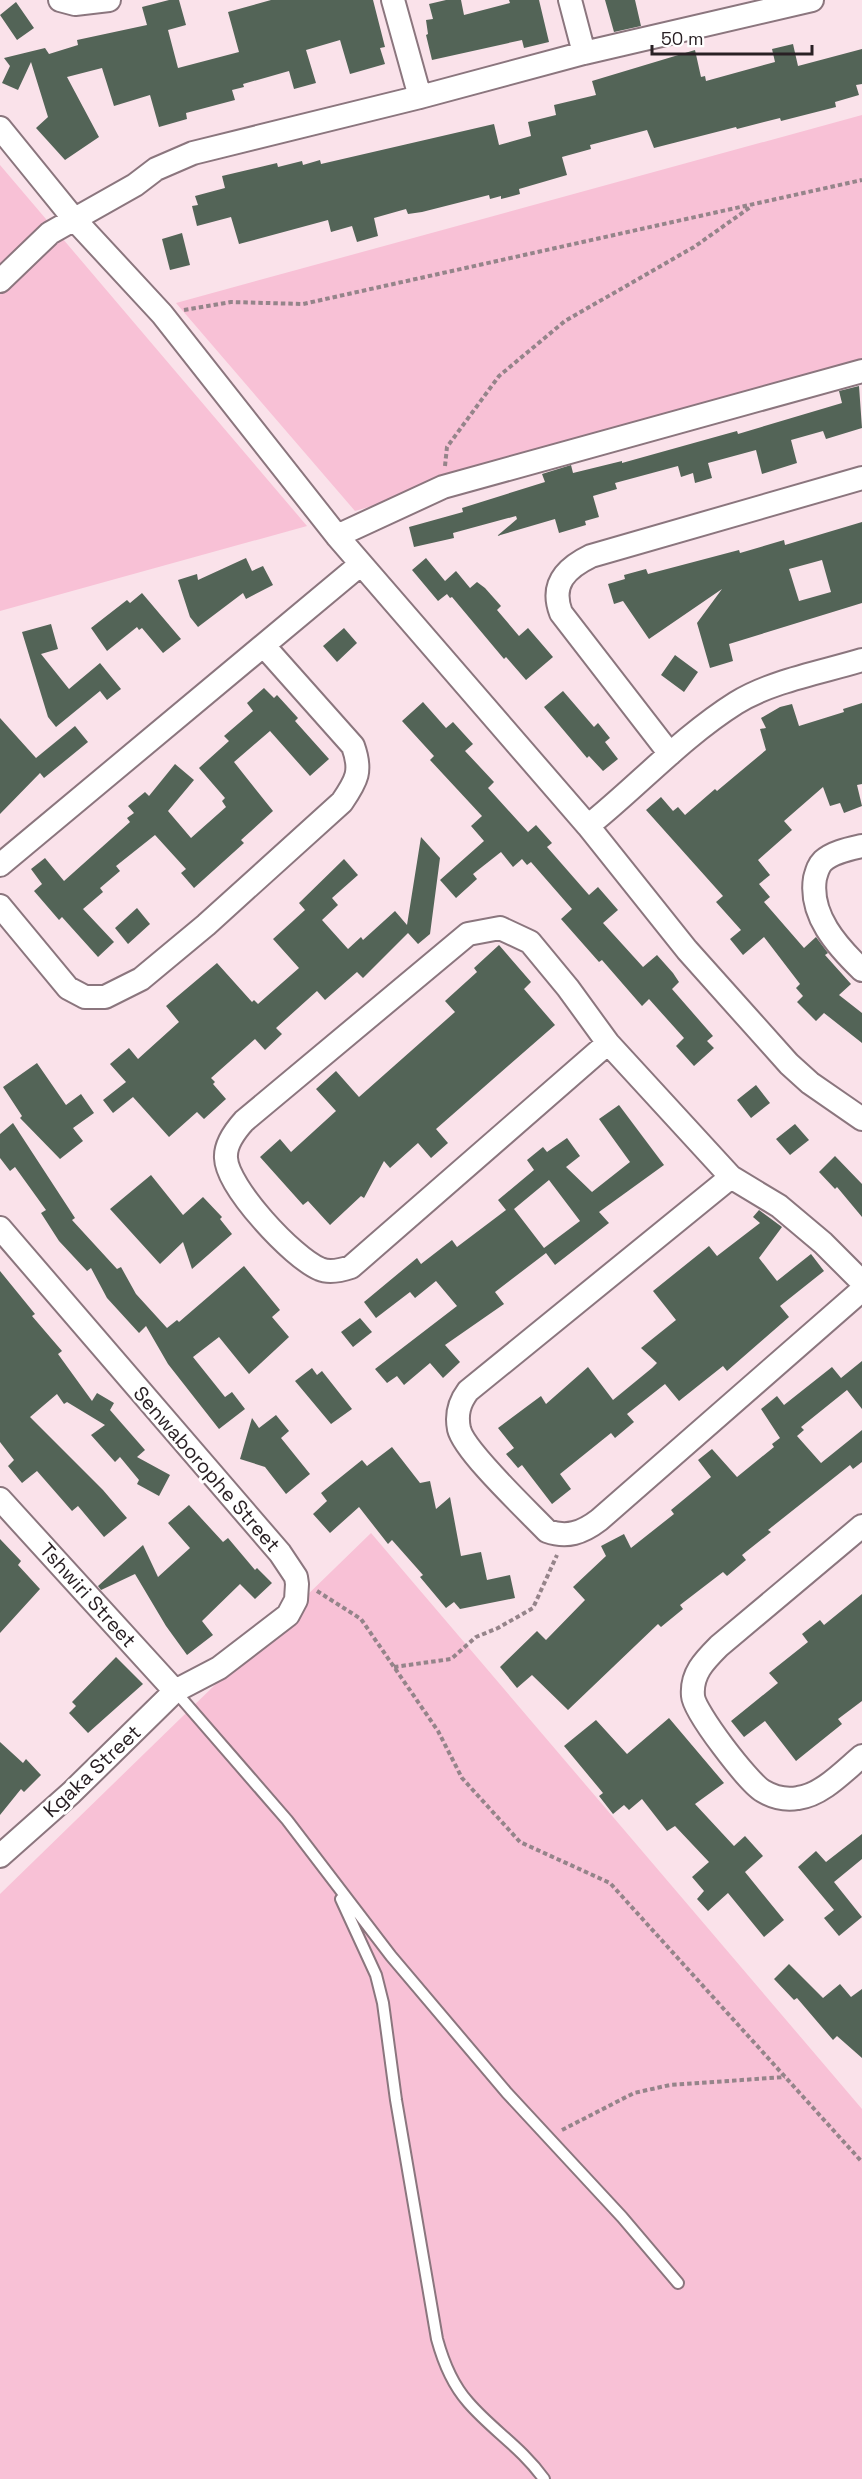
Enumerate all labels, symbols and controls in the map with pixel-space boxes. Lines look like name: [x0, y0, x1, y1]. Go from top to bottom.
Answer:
scale bar: [652, 18, 812, 56]
text: 50 m: [661, 27, 703, 50]
street label: Senwaborophe Street: [128, 1381, 286, 1557]
street label: Tshwiri Street: [34, 1537, 142, 1653]
street label: Kgaka Street: [38, 1719, 146, 1823]

